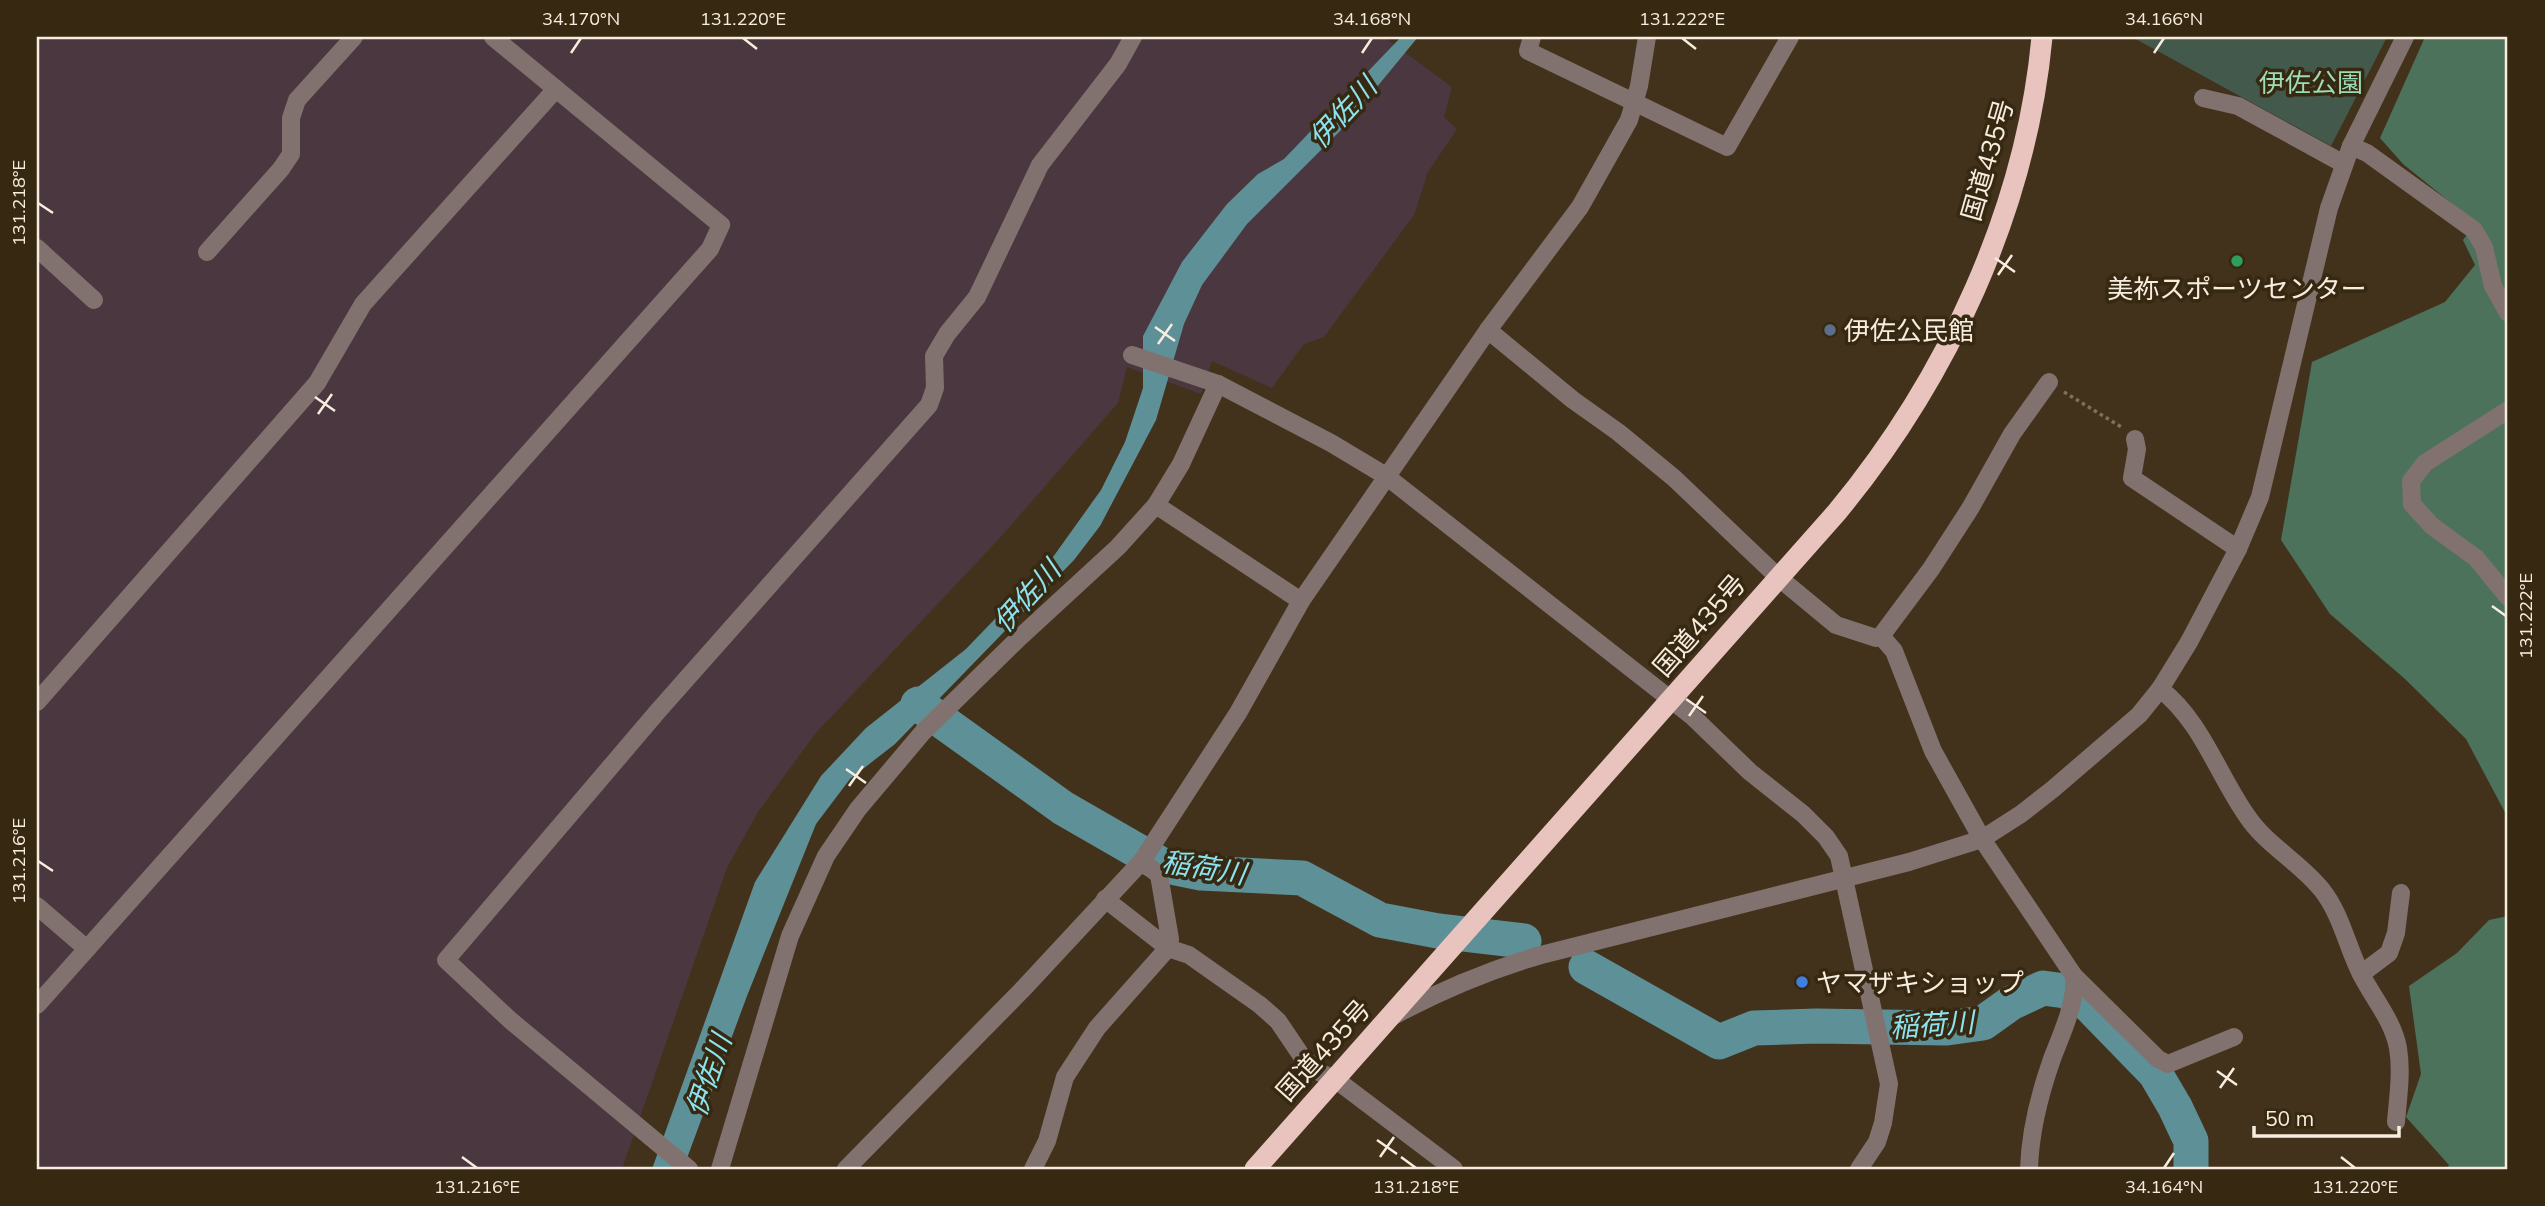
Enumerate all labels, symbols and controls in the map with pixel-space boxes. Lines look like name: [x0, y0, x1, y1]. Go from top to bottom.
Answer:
text: 34.170°N: [542, 7, 620, 30]
text: 131.220°E: [700, 7, 786, 30]
text: 34.168°N: [1333, 7, 1411, 30]
text: 131.222°E: [1639, 7, 1725, 30]
text: 34.166°N: [2125, 7, 2203, 30]
park label: 伊佐公園: [2259, 66, 2363, 99]
water label: 伊佐川: [1301, 67, 1385, 155]
street label: 国道435号: [1954, 95, 2020, 225]
text: 131.218°E: [7, 160, 30, 246]
marker: 美祢スポーツセンター: [2229, 253, 2245, 269]
place label: 美祢スポーツセンター: [2107, 272, 2367, 305]
place label: 伊佐公民館: [1844, 314, 1974, 347]
marker: 伊佐公民館: [1822, 322, 1838, 338]
water label: 伊佐川: [985, 551, 1069, 639]
street label: 国道435号: [1646, 567, 1752, 683]
text: 131.222°E: [2514, 573, 2537, 659]
text: 131.216°E: [7, 818, 30, 904]
water label: 稲荷川: [1160, 843, 1251, 891]
place label: ヤマザキショップ: [1816, 966, 2024, 999]
marker: ヤマザキショップ: [1794, 974, 1810, 990]
street label: 国道435号: [1269, 993, 1377, 1107]
water label: 稲荷川: [1889, 1003, 1978, 1044]
water label: 伊佐川: [678, 1027, 739, 1120]
scale bar: [2254, 1094, 2400, 1138]
text: 50 m: [2265, 1105, 2314, 1131]
text: 131.216°E: [434, 1175, 520, 1198]
text: 131.218°E: [1373, 1175, 1459, 1198]
text: 34.164°N: [2125, 1175, 2203, 1198]
text: 131.220°E: [2312, 1175, 2398, 1198]

